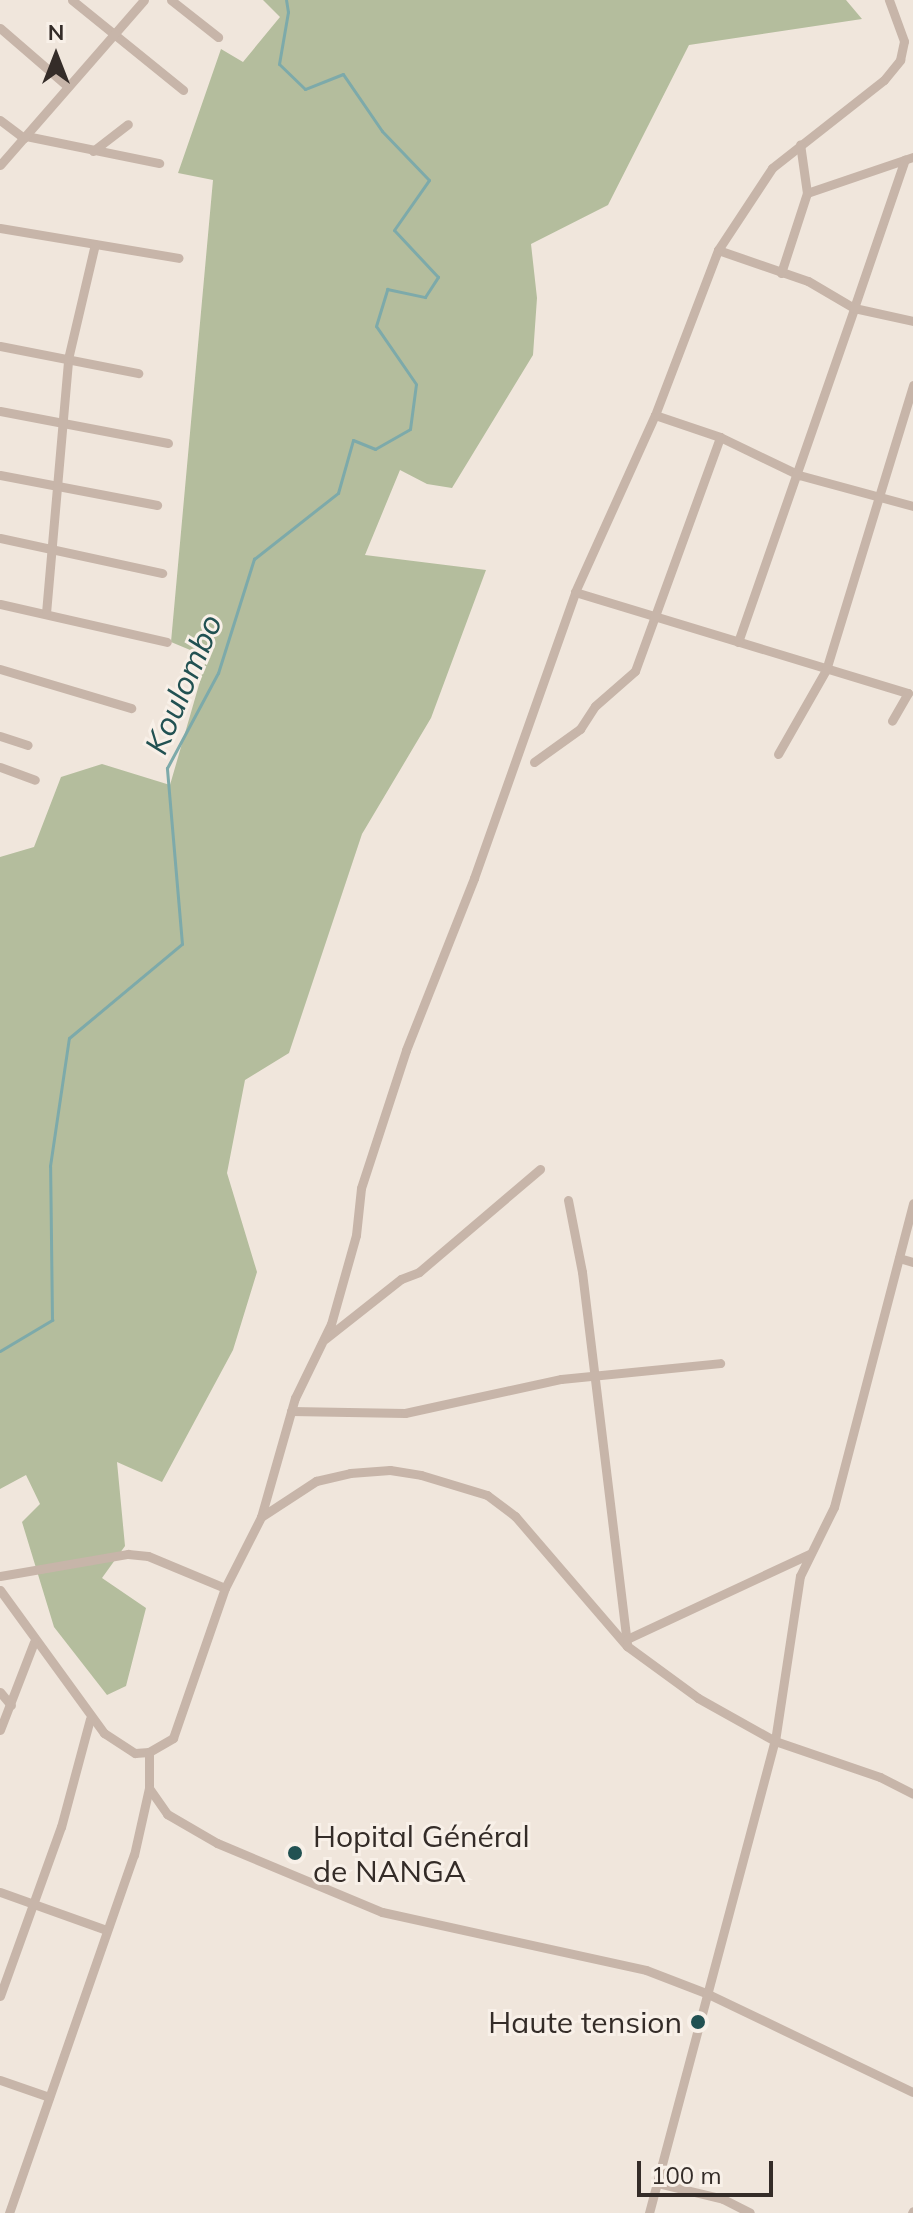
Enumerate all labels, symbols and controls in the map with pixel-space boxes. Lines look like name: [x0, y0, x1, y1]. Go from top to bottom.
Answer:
north arrow: [16, 16, 96, 96]
text: N: [48, 18, 64, 46]
water label: Koulombo: [136, 608, 230, 760]
place label: Hopital Général de NANGA: [313, 1818, 530, 1888]
marker: Hopital Général de NANGA: [284, 1842, 306, 1864]
place label: Haute tension: [488, 2004, 682, 2040]
marker: Haute tension: [689, 2013, 707, 2031]
scale bar: [641, 2145, 777, 2195]
text: 100 m: [651, 2160, 722, 2190]

